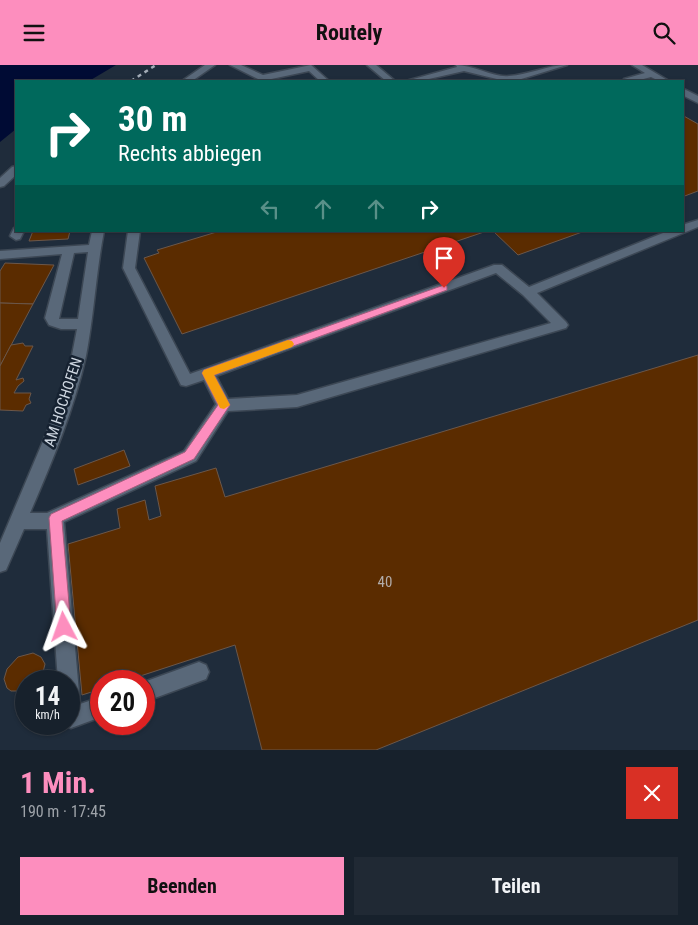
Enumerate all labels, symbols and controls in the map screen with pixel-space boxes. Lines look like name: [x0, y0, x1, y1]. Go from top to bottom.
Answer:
icon: menu: [20, 19, 48, 47]
icon: search: [650, 19, 678, 47]
text: Routely: [316, 20, 382, 45]
text: 30 m: [118, 99, 187, 140]
icon: right: [35, 100, 100, 165]
text: Rechts abbiegen: [118, 141, 262, 166]
icon: left: [256, 195, 284, 223]
icon: ahead: [309, 195, 337, 223]
icon: ahead: [362, 195, 390, 223]
icon: right: [415, 195, 443, 223]
pin: [423, 237, 465, 288]
icon: arrive: [430, 244, 458, 272]
street label: AM HOCHOFEN: [40, 355, 86, 449]
house number: 40: [378, 573, 392, 591]
position arrow: [37, 600, 89, 652]
speed limit sign: 20: [90, 670, 155, 735]
text: 14: [35, 682, 60, 711]
text: km/h: [35, 708, 60, 722]
text: 1 Min.: [20, 765, 96, 800]
button: close: [626, 767, 678, 819]
text: 190 m · 17:45: [20, 802, 106, 821]
button: Beenden: [20, 857, 344, 915]
button: Teilen: [354, 857, 678, 915]

